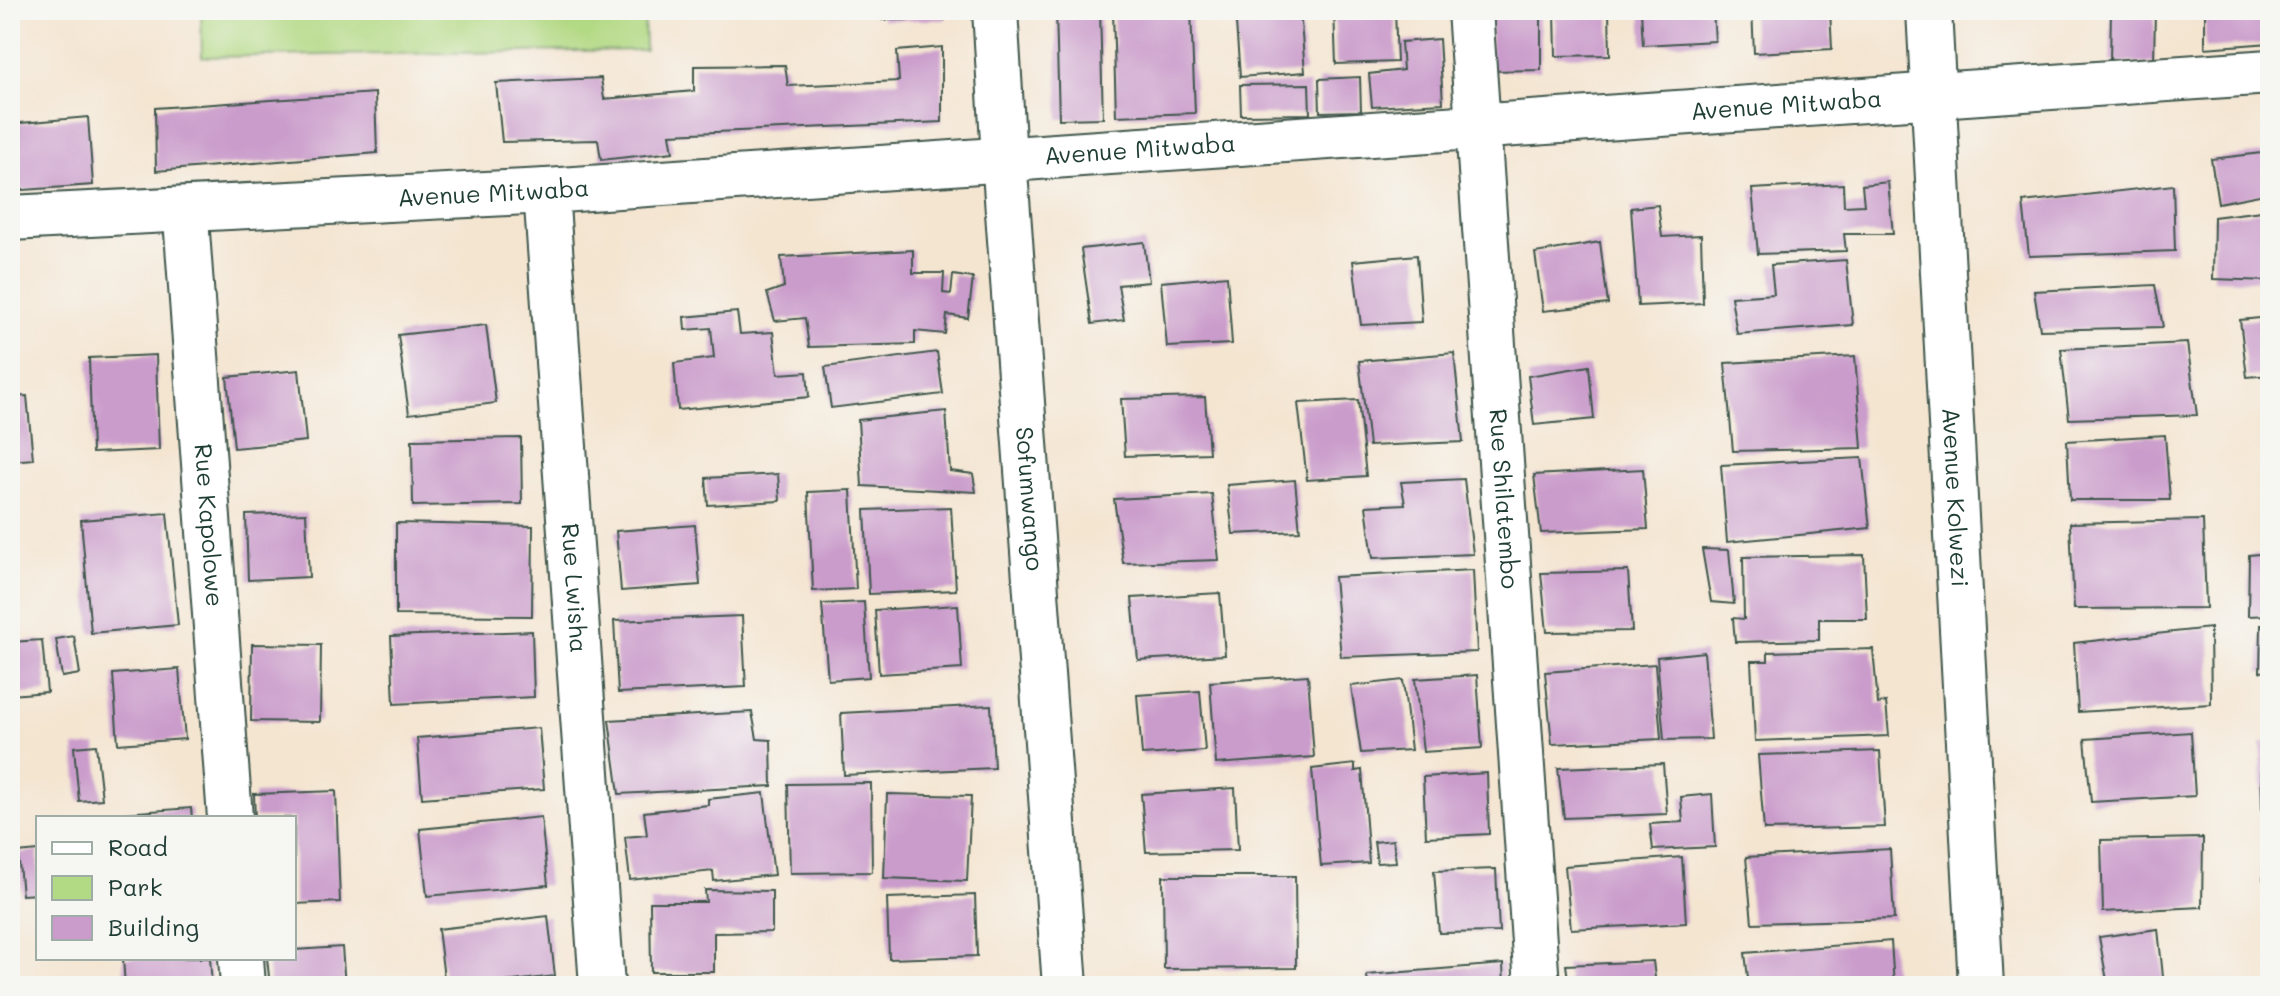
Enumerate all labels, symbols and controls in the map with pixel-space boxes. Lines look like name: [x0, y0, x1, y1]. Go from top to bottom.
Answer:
street label: Avenue Mitwaba: [1690, 82, 1883, 126]
street label: Avenue Mitwaba: [1043, 126, 1236, 171]
street label: Avenue Mitwaba: [397, 171, 590, 212]
street label: Avenue Kolwezi: [1936, 407, 1977, 588]
street label: Rue Shilatembo: [1483, 408, 1527, 590]
street label: Sofumwango: [1010, 426, 1051, 572]
street label: Rue Kapolowe: [189, 442, 231, 608]
street label: Rue Lwisha: [555, 522, 595, 654]
legend: [36, 816, 296, 960]
text: Road: [108, 831, 168, 862]
text: Park: [108, 871, 162, 902]
text: Building: [108, 911, 199, 942]

